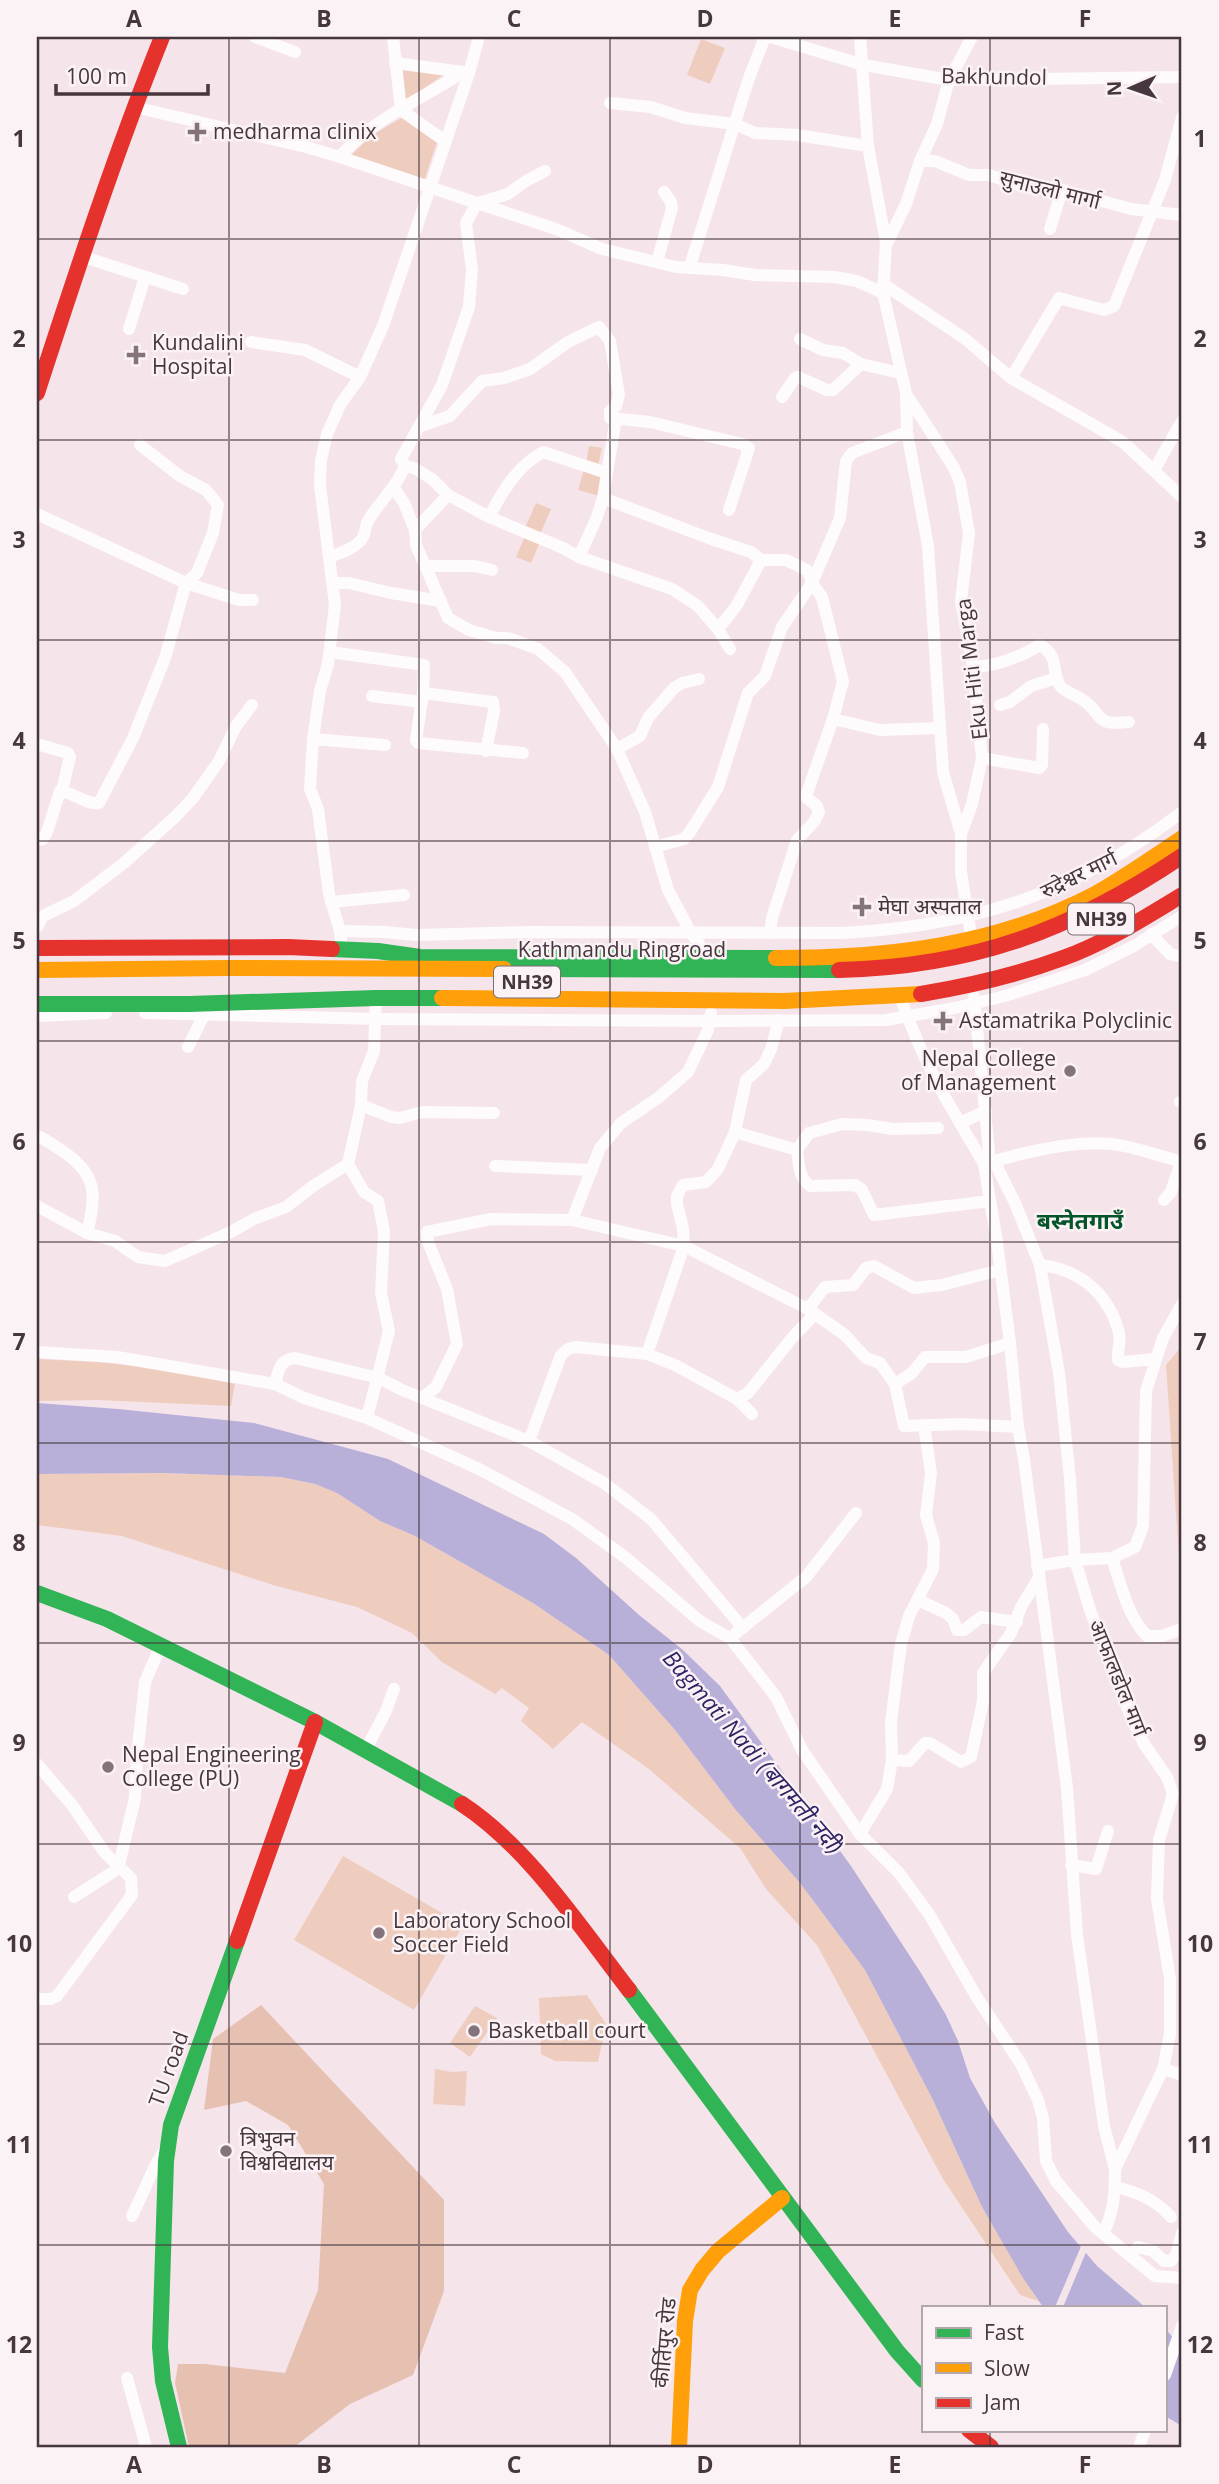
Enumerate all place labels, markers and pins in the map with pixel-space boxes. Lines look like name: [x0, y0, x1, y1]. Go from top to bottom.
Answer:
place label: medharma clinix: [213, 117, 377, 145]
marker: medharma clinix: [187, 122, 207, 142]
place label: Kundalini Hospital: [152, 328, 244, 380]
marker: Kundalini Hospital: [126, 345, 146, 365]
place label: मेघा अस्पताल: [878, 892, 982, 920]
marker: मेघा अस्पताल: [852, 897, 872, 917]
place label: Astamatrika Polyclinic: [959, 1006, 1172, 1034]
marker: Astamatrika Polyclinic: [933, 1011, 953, 1031]
place label: Nepal College of Management: [901, 1044, 1056, 1096]
marker: Nepal College of Management: [1062, 1063, 1078, 1079]
place label: Nepal Engineering College (PU): [122, 1740, 301, 1792]
marker: Nepal Engineering College (PU): [100, 1759, 116, 1775]
place label: Laboratory School Soccer Field: [393, 1906, 571, 1958]
marker: Laboratory School Soccer Field: [371, 1925, 387, 1941]
place label: Basketball court: [488, 2016, 646, 2044]
marker: Basketball court: [466, 2023, 482, 2039]
place label: त्रिभुवन विश्वविद्यालय: [240, 2124, 335, 2176]
marker: त्रिभुवन विश्वविद्यालय: [218, 2143, 234, 2159]

